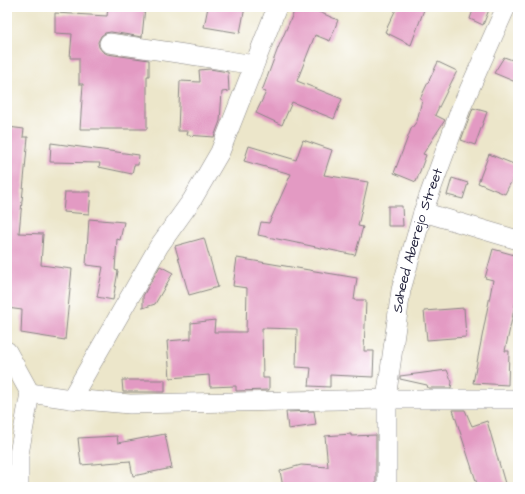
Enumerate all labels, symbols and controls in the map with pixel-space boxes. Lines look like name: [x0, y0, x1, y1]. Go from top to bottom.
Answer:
street label: Saheed Aberejo Street: [388, 165, 448, 314]

